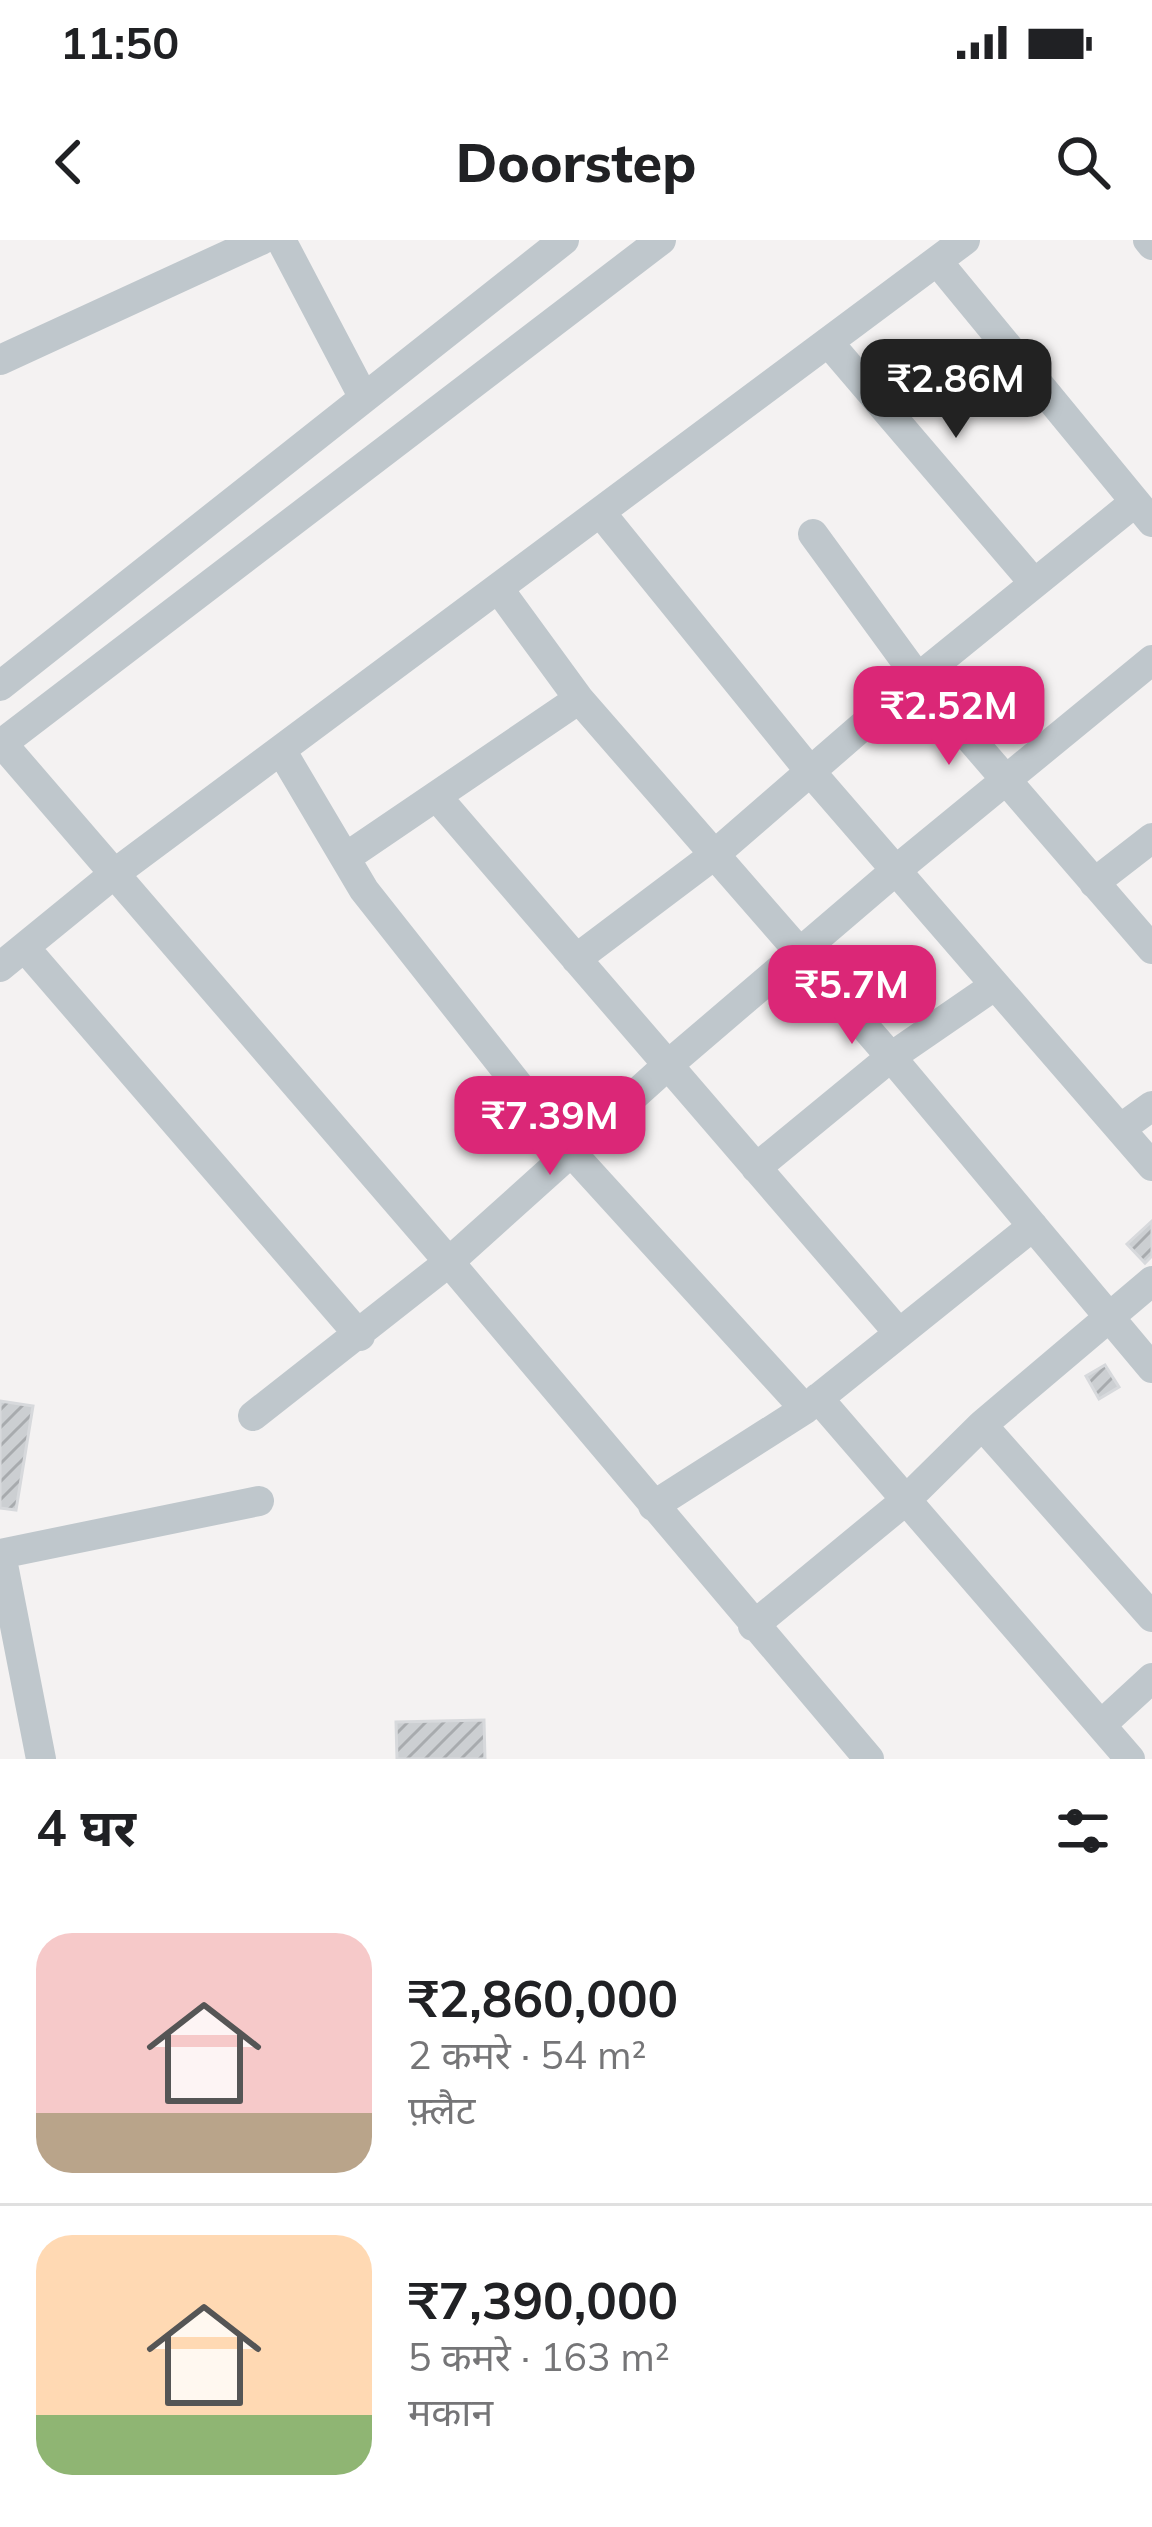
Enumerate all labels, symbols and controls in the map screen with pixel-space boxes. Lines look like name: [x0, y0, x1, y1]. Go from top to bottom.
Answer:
text: 11:50: [60, 14, 179, 70]
text: Doorstep: [456, 128, 696, 196]
icon: back: [36, 129, 102, 195]
icon: search: [1050, 129, 1116, 195]
pin: ₹2.86M: [858, 339, 1054, 441]
text: ₹2.86M: [887, 353, 1025, 402]
pin: ₹2.52M: [851, 666, 1047, 768]
text: ₹2.52M: [880, 680, 1018, 729]
pin: ₹5.7M: [768, 945, 936, 1047]
text: ₹5.7M: [795, 959, 909, 1008]
pin: ₹7.39M: [452, 1076, 648, 1178]
text: ₹7.39M: [481, 1090, 619, 1139]
text: 4 घर: [36, 1795, 136, 1859]
icon: filters: [1050, 1798, 1116, 1864]
text: ₹2,860,000: [408, 1966, 678, 2030]
icon: home: [132, 1981, 276, 2125]
text: 2 कमरे · 54 m²: [408, 2030, 646, 2079]
text: फ़्लैट: [408, 2085, 475, 2134]
text: ₹7,390,000: [408, 2268, 678, 2332]
icon: home: [132, 2283, 276, 2427]
text: 5 कमरे · 163 m²: [408, 2332, 670, 2381]
text: मकान: [408, 2387, 493, 2436]

